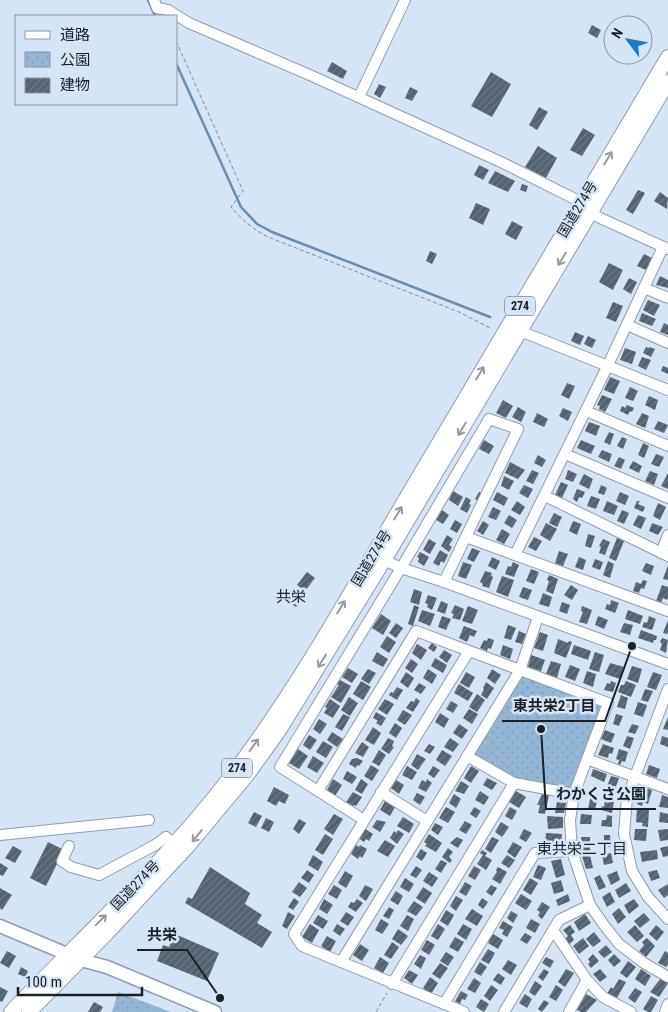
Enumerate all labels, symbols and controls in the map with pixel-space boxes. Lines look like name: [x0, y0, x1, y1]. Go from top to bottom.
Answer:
legend: [15, 15, 178, 105]
north arrow: [603, 15, 653, 65]
text: N: [608, 25, 626, 41]
text: 道路: [60, 26, 90, 44]
text: 公園: [60, 51, 90, 69]
text: 建物: [60, 76, 90, 94]
one-way arrow: [603, 151, 613, 165]
street label: 国道274号: [554, 178, 600, 240]
one-way arrow: [557, 252, 567, 266]
road number: 274: [505, 296, 535, 316]
one-way arrow: [476, 366, 486, 380]
one-way arrow: [456, 421, 466, 436]
one-way arrow: [393, 506, 403, 520]
street label: 国道274号: [348, 527, 394, 589]
district label: 共栄: [276, 588, 306, 606]
one-way arrow: [336, 601, 346, 615]
one-way arrow: [316, 654, 326, 668]
callout: 東共栄2丁目: [502, 691, 605, 721]
text: 東共栄2丁目: [513, 697, 595, 715]
one-way arrow: [249, 738, 259, 752]
road number: 274: [222, 758, 252, 778]
callout: わかくさ公園: [546, 779, 656, 809]
text: わかくさ公園: [556, 785, 646, 803]
one-way arrow: [191, 829, 202, 842]
district label: 東共栄二丁目: [537, 840, 627, 858]
street label: 国道274号: [107, 857, 163, 913]
one-way arrow: [95, 914, 107, 926]
callout: 共栄: [137, 920, 187, 950]
text: 共栄: [147, 926, 177, 944]
scale bar: [18, 964, 141, 996]
text: 100 m: [25, 973, 62, 991]

